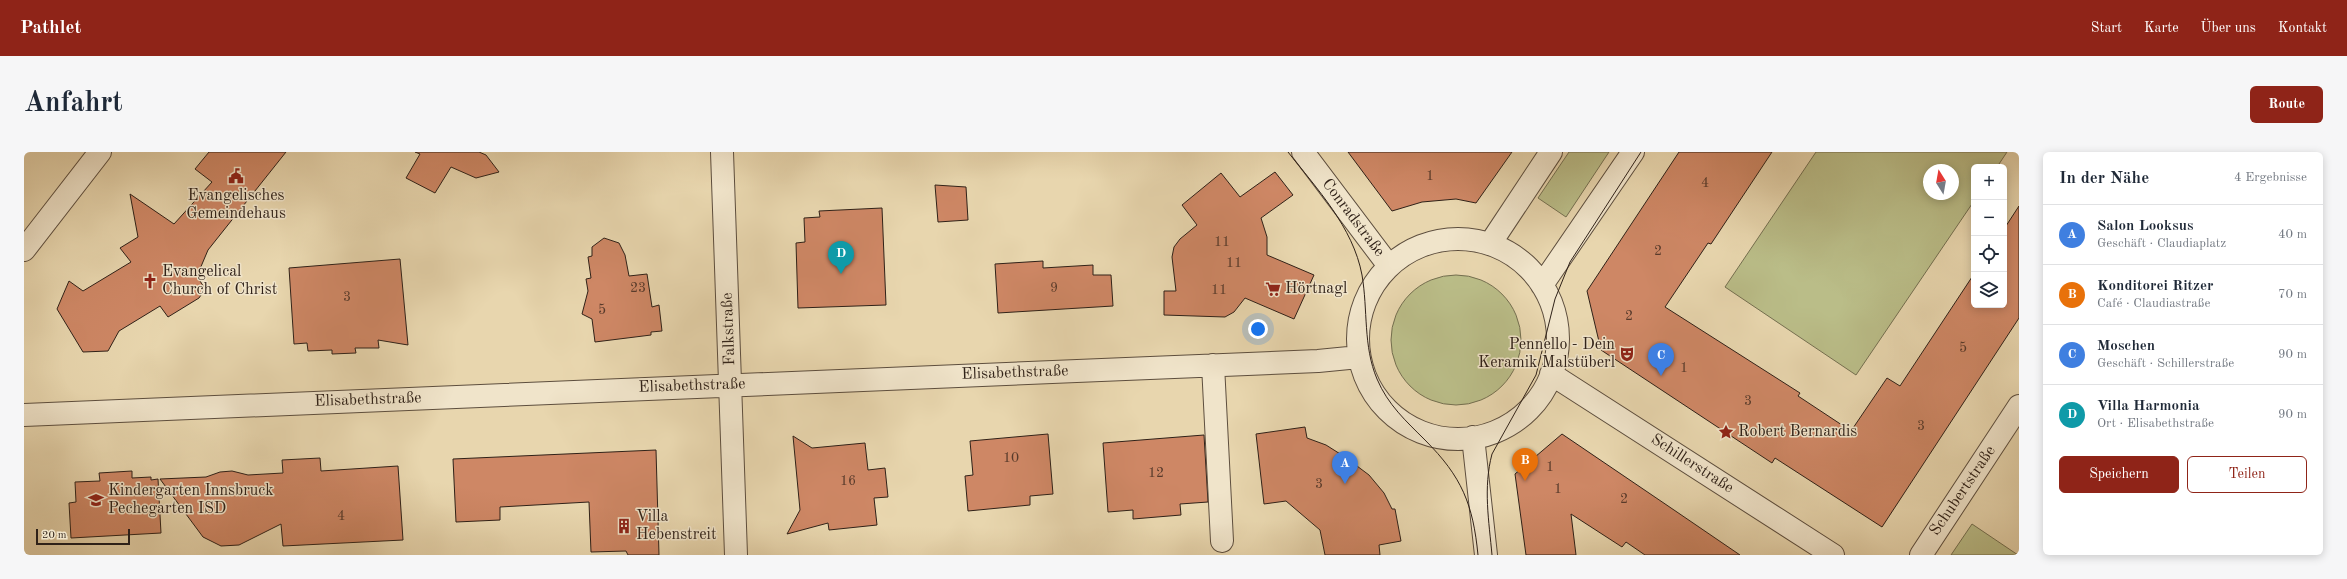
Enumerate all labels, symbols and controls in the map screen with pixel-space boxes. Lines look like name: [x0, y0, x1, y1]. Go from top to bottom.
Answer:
text: Pathlet: [20, 19, 81, 38]
text: Start: [2091, 21, 2122, 35]
text: Karte: [2144, 21, 2179, 35]
text: Über uns: [2201, 21, 2256, 35]
text: Kontakt: [2278, 21, 2327, 35]
button: Route: [2250, 86, 2323, 123]
text: Anfahrt: [24, 90, 123, 118]
north arrow: [1923, 164, 1959, 200]
map controls: [1971, 164, 2007, 308]
button: +: [1971, 164, 2007, 200]
public building icon: Evangelisches Gemeindehaus: [227, 167, 245, 185]
house number: 1: [1426, 169, 1434, 183]
text: In der Nähe: [2059, 170, 2149, 187]
text: 4 Ergebnisse: [2234, 171, 2307, 184]
street label: Conradstraße: [1319, 176, 1387, 260]
house number: 4: [1701, 176, 1709, 190]
place label: Evangelisches Gemeindehaus: [186, 188, 286, 222]
button: −: [1971, 200, 2007, 236]
text: Salon Looksus: [2097, 219, 2193, 234]
text: A: [2067, 228, 2077, 241]
text: 40 m: [2278, 228, 2307, 241]
house number: 11: [1214, 235, 1230, 249]
button: locate: [1971, 236, 2007, 272]
text: Geschäft · Claudiaplatz: [2097, 237, 2226, 250]
pin: D: [828, 241, 854, 274]
house number: 2: [1654, 244, 1662, 258]
house number: 11: [1226, 256, 1242, 270]
place label: Evangelical Church of Christ: [162, 264, 278, 298]
church icon: Evangelical Church of Christ: [141, 272, 159, 290]
button: layers: [1971, 272, 2007, 308]
text: Konditorei Ritzer: [2097, 279, 2214, 294]
supermarket icon: Hörtnagl: [1264, 280, 1282, 298]
house number: 23: [630, 281, 646, 295]
house number: 9: [1050, 281, 1058, 295]
place label: Hörtnagl: [1285, 281, 1347, 297]
house number: 11: [1211, 283, 1227, 297]
text: B: [2067, 288, 2077, 301]
text: 70 m: [2278, 288, 2307, 301]
house number: 3: [343, 290, 351, 304]
street label: Falkstraße: [720, 292, 738, 366]
text: Café · Claudiastraße: [2097, 297, 2210, 310]
house number: 5: [598, 303, 606, 317]
house number: 2: [1625, 309, 1633, 323]
your location: [1248, 319, 1268, 339]
place label: Pennello - Dein Keramik Malstüberl: [1478, 337, 1615, 371]
text: Moschen: [2097, 339, 2155, 354]
house number: 5: [1959, 341, 1967, 355]
pin: C: [1648, 343, 1674, 376]
theatre icon: Pennello - Dein Keramik Malstüberl: [1618, 345, 1636, 363]
text: C: [2068, 348, 2076, 361]
text: 90 m: [2278, 348, 2307, 361]
text: Geschäft · Schillerstraße: [2097, 357, 2234, 370]
house number: 1: [1680, 361, 1688, 375]
street label: Elisabethstraße: [961, 363, 1069, 383]
street label: Elisabethstraße: [638, 376, 746, 396]
street label: Elisabethstraße: [314, 390, 422, 410]
house number: 3: [1744, 394, 1752, 408]
text: Villa Harmonia: [2097, 399, 2200, 414]
text: D: [2067, 408, 2077, 421]
text: 90 m: [2278, 408, 2307, 421]
text: Ort · Elisabethstraße: [2097, 417, 2214, 430]
house number: 3: [1917, 419, 1925, 433]
place icon: Robert Bernardis: [1717, 423, 1735, 441]
place label: Robert Bernardis: [1738, 424, 1857, 440]
street label: Schillerstraße: [1648, 431, 1736, 497]
street label: Schubertstraße: [1927, 443, 1999, 539]
pin: B: [1512, 448, 1538, 481]
house number: 10: [1003, 451, 1019, 465]
pin: A: [1332, 451, 1358, 484]
button: Speichern: [2059, 456, 2179, 493]
button: Teilen: [2187, 456, 2307, 493]
house number: 1: [1546, 460, 1554, 474]
house number: 12: [1148, 466, 1164, 480]
house number: 16: [840, 474, 856, 488]
house number: 3: [1315, 477, 1323, 491]
house number: 1: [1554, 482, 1562, 496]
place label: Kindergarten Innsbruck Pechegarten ISD: [108, 483, 274, 517]
school or university icon: Kindergarten Innsbruck Pechegarten ISD: [87, 491, 105, 509]
house number: 2: [1620, 492, 1628, 506]
house number: 4: [337, 509, 345, 523]
place label: Villa Hebenstreit: [636, 509, 717, 543]
building icon: Villa Hebenstreit: [615, 517, 633, 535]
scale bar: [36, 527, 130, 546]
text: 20 m: [42, 530, 67, 541]

